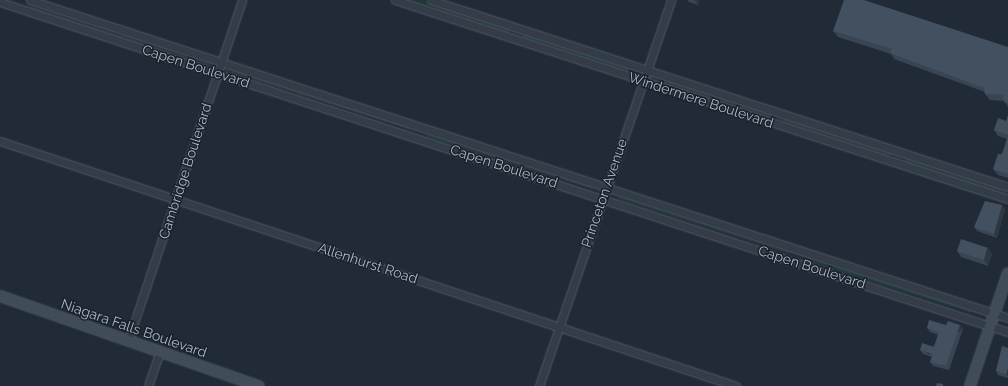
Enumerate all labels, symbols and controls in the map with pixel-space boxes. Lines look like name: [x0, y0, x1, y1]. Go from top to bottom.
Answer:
street label: Capen Boulevard: [140, 41, 252, 91]
street label: Windermere Boulevard: [626, 69, 776, 131]
street label: Cambridge Boulevard: [155, 101, 215, 241]
street label: Princeton Avenue: [577, 136, 631, 250]
street label: Capen Boulevard: [448, 141, 560, 191]
street label: Allenhurst Road: [316, 239, 420, 287]
street label: Capen Boulevard: [756, 242, 868, 292]
street label: Niagara Falls Boulevard: [59, 295, 209, 361]

